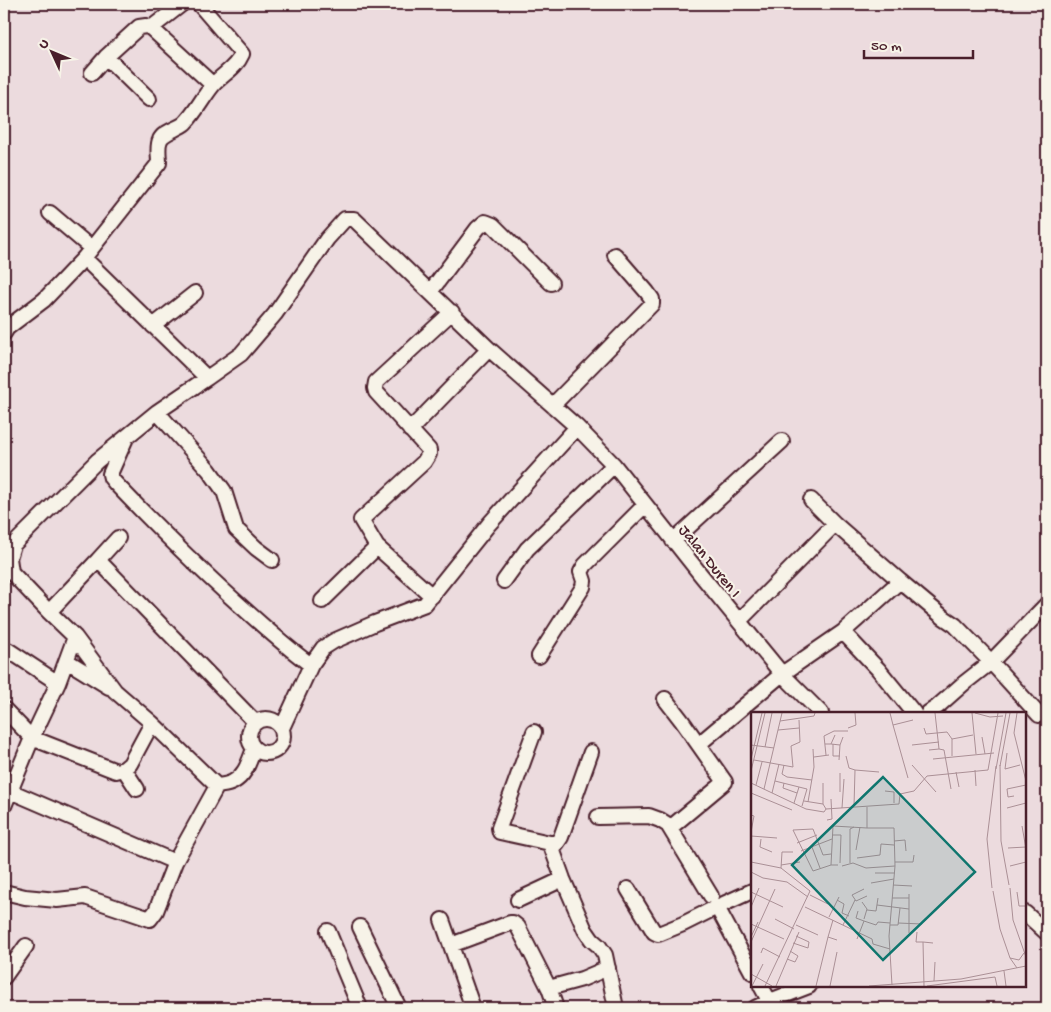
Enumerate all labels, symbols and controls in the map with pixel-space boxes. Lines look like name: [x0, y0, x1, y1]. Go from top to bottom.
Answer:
north arrow: [28, 28, 78, 78]
scale bar: [864, 28, 972, 60]
text: U: [36, 36, 53, 54]
text: 50 m: [871, 38, 902, 56]
street label: Jalan Duren I: [673, 522, 743, 602]
inset map: [751, 712, 1026, 987]

